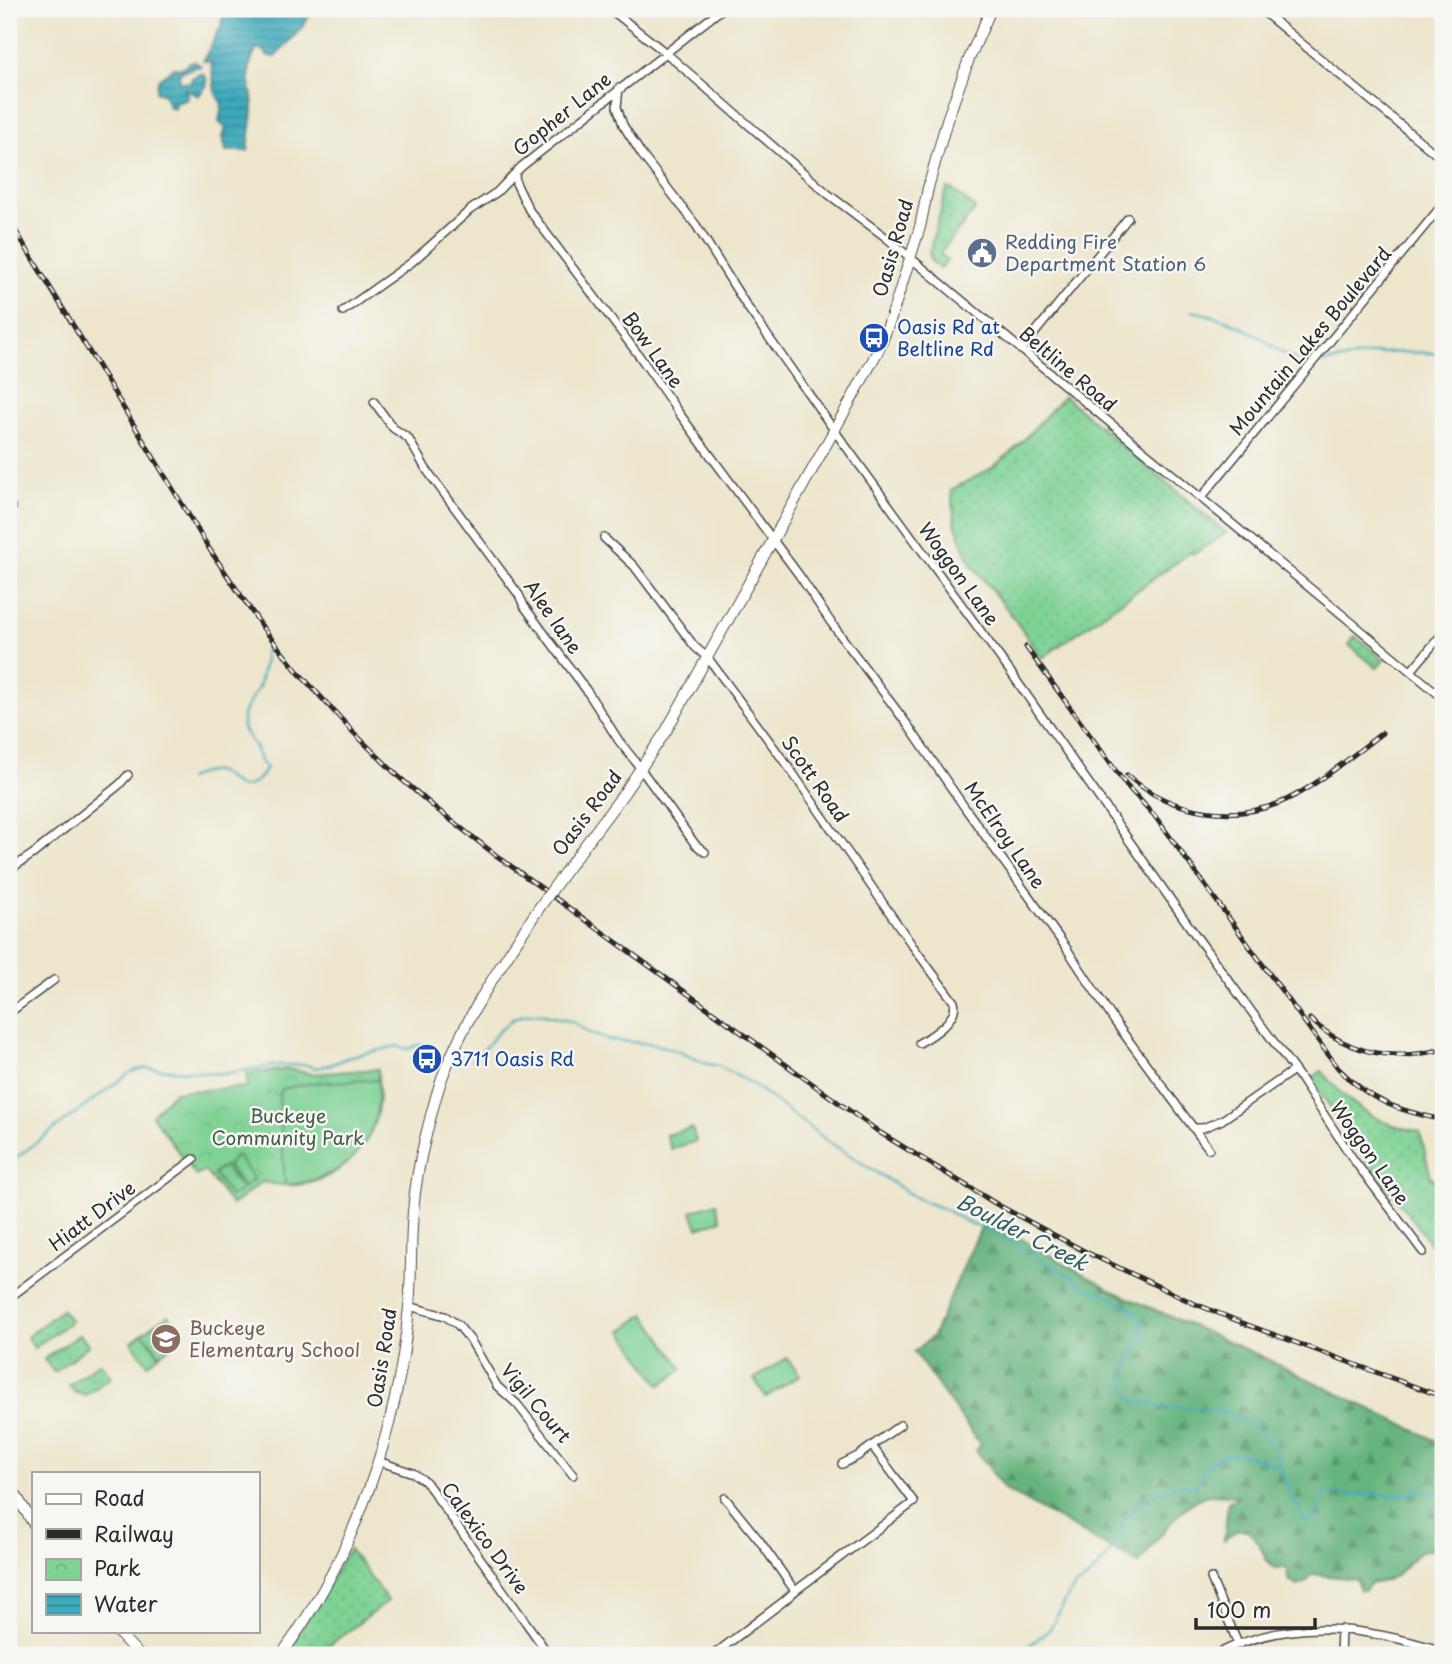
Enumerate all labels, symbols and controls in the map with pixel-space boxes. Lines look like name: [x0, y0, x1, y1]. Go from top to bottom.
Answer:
street label: Gopher Lane: [506, 65, 616, 162]
street label: Oasis Road: [865, 195, 919, 300]
place label: Redding Fire Department Station 6: [1005, 227, 1206, 277]
public building icon: Redding Fire Department Station 6: [965, 236, 999, 270]
street label: Mountain Lakes Boulevard: [1222, 240, 1397, 441]
street label: Bow Lane: [616, 305, 691, 393]
place label: Oasis Rd at Beltline Rd: [897, 312, 1000, 362]
street label: Beltline Road: [1014, 319, 1123, 417]
bus stop icon: Oasis Rd at Beltline Rd: [857, 321, 891, 355]
street label: Woggon Lane: [913, 516, 1007, 631]
street label: Alee lane: [518, 574, 590, 659]
street label: Scott Road: [776, 729, 856, 828]
street label: Oasis Road: [545, 764, 628, 861]
street label: McElroy Lane: [958, 775, 1053, 894]
bus stop icon: 3711 Oasis Rd: [410, 1042, 444, 1076]
place label: 3711 Oasis Rd: [450, 1044, 574, 1072]
street label: Woggon Lane: [1324, 1095, 1417, 1210]
park label: Buckeye Community Park: [211, 1101, 365, 1151]
street label: Hiatt Drive: [42, 1173, 141, 1257]
water label: Boulder Creek: [952, 1184, 1095, 1279]
street label: Oasis Road: [359, 1306, 403, 1410]
place label: Buckeye Elementary School: [189, 1313, 360, 1363]
school or university icon: Buckeye Elementary School: [149, 1322, 183, 1356]
street label: Vigil Court: [495, 1356, 579, 1449]
legend: [32, 1472, 259, 1632]
street label: Calexico Drive: [436, 1476, 536, 1599]
text: Road: [94, 1481, 145, 1513]
text: Railway: [94, 1517, 174, 1549]
text: Park: [94, 1551, 141, 1583]
text: Water: [94, 1587, 158, 1619]
scale bar: [1196, 1587, 1316, 1631]
text: 100 m: [1207, 1593, 1271, 1625]

